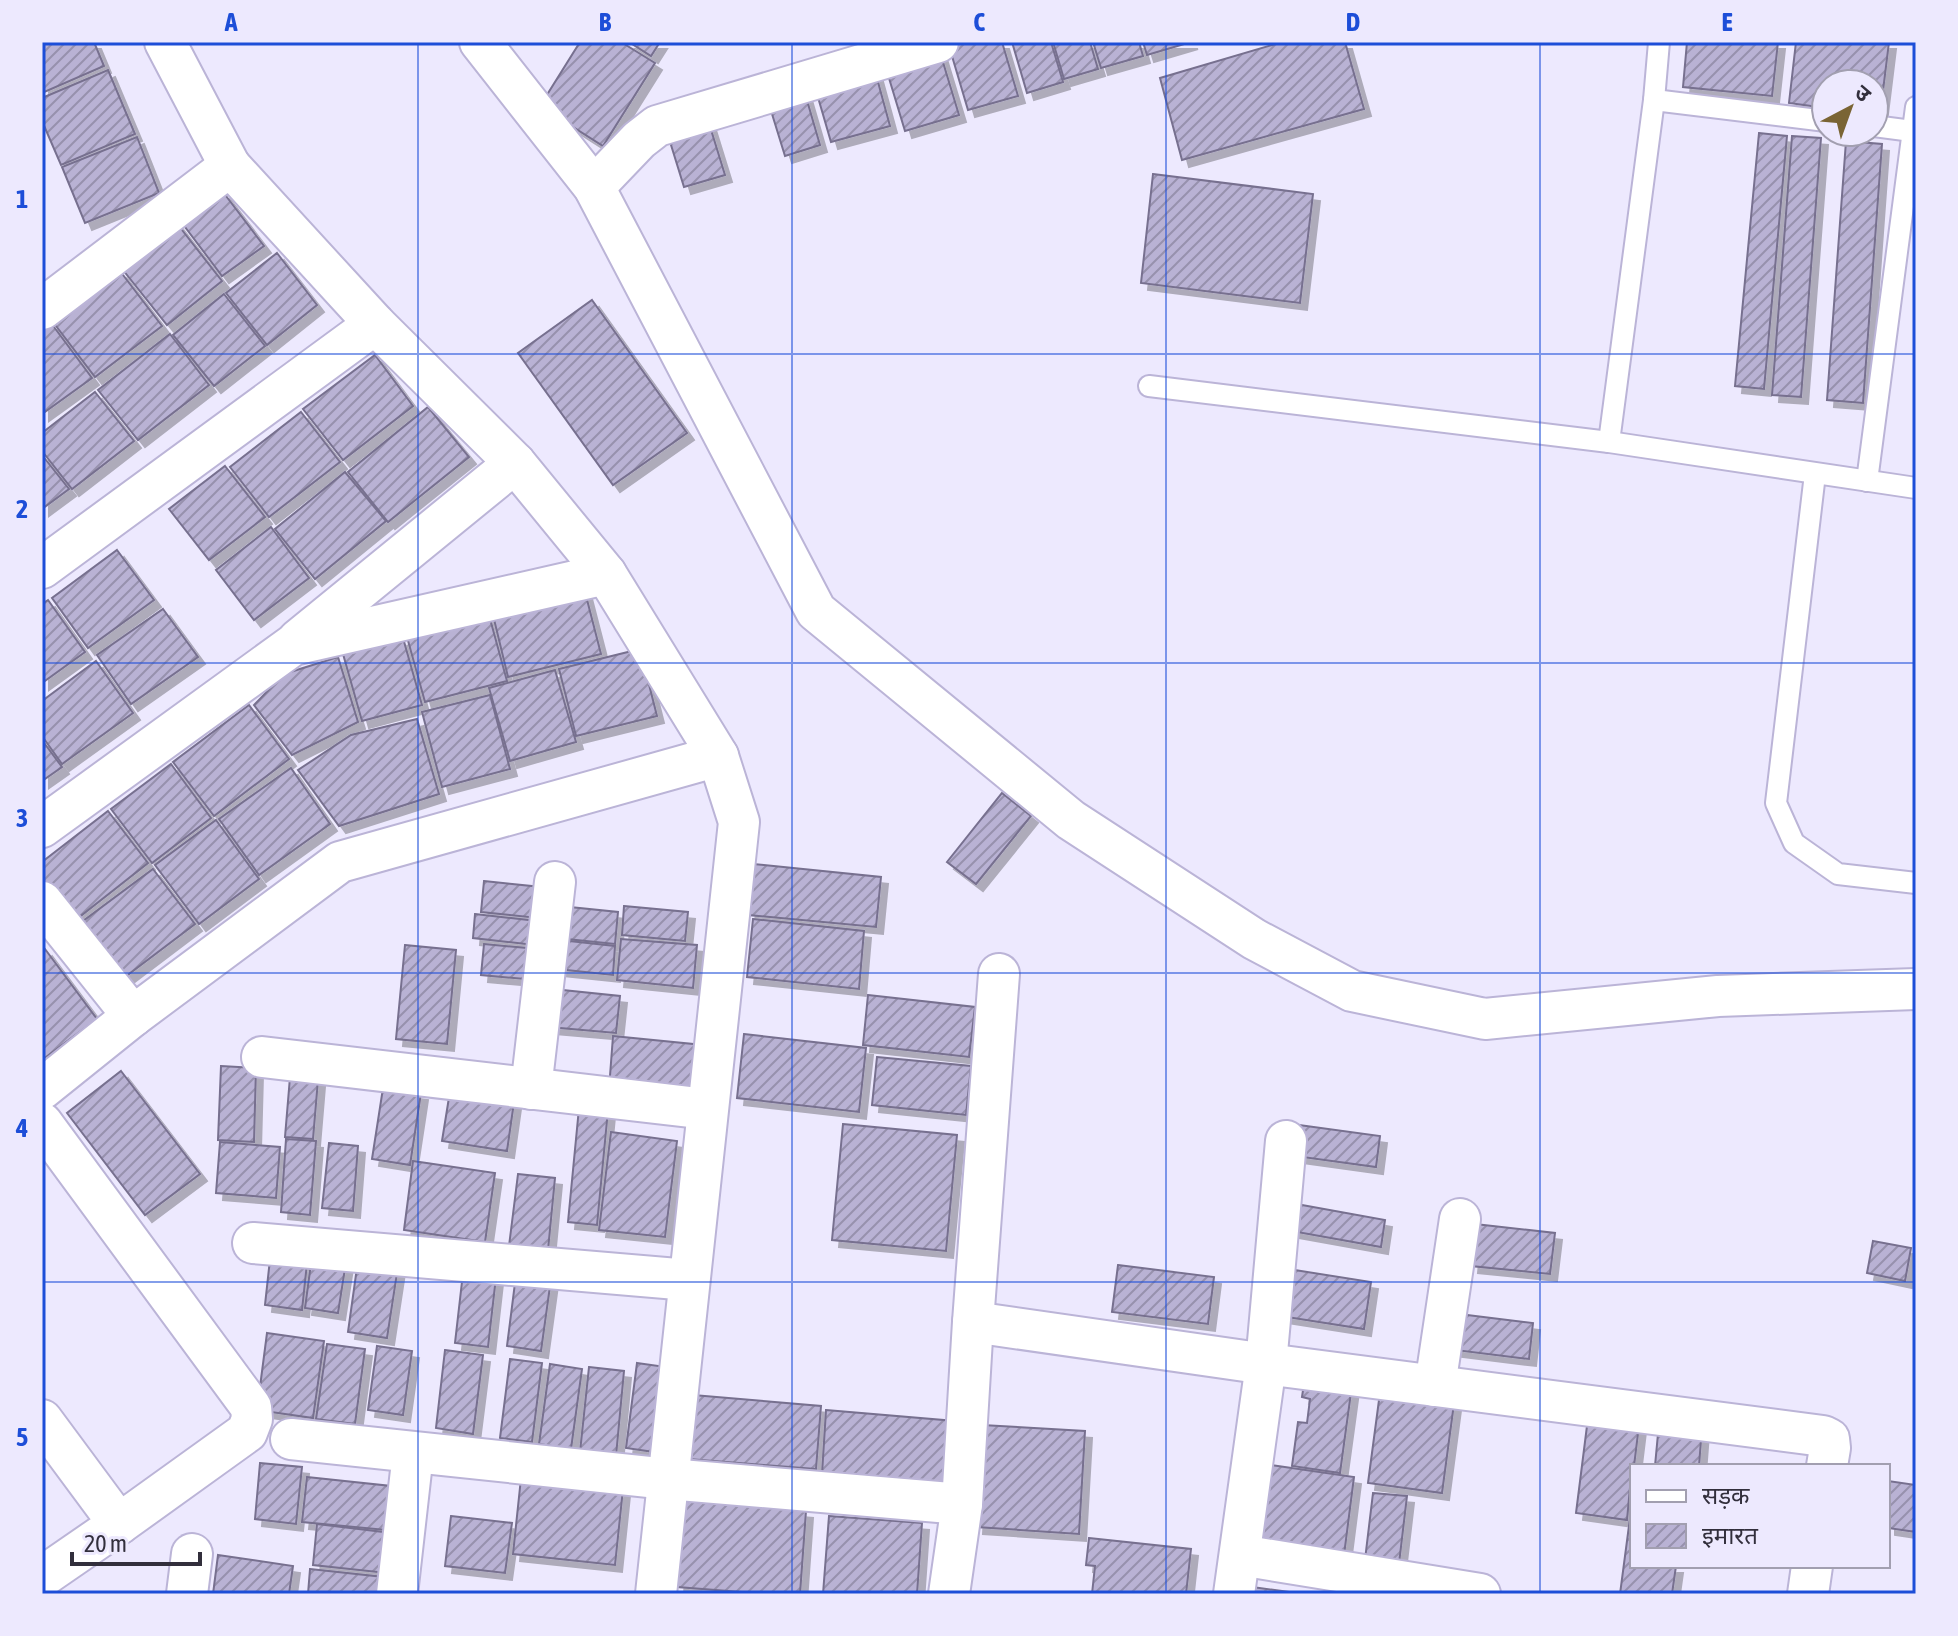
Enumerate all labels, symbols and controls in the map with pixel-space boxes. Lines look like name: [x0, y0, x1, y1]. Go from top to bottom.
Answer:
text: A: [224, 7, 238, 37]
text: B: [599, 7, 612, 37]
text: C: [973, 7, 985, 37]
text: D: [1346, 7, 1360, 37]
text: E: [1721, 7, 1733, 37]
north arrow: [1810, 68, 1890, 148]
text: उ: [1850, 79, 1877, 108]
text: 1: [16, 184, 28, 214]
text: 2: [16, 494, 28, 524]
text: 3: [16, 803, 28, 833]
text: 4: [15, 1113, 28, 1143]
text: 5: [16, 1422, 28, 1452]
legend: [1630, 1464, 1890, 1568]
text: सड़क: [1702, 1482, 1750, 1509]
scale bar: [72, 1516, 200, 1566]
text: इमारत: [1702, 1522, 1759, 1549]
text: 20 m: [84, 1530, 127, 1557]

